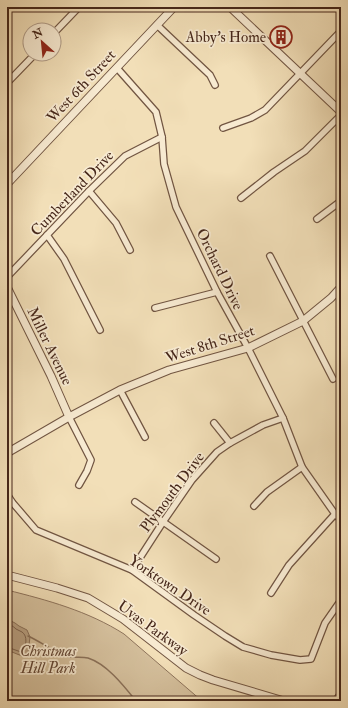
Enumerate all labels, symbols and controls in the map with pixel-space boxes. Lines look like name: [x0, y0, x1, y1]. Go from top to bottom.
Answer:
north arrow: [22, 22, 62, 62]
building icon: Abby's Home: [268, 24, 294, 50]
text: N: [29, 25, 46, 42]
place label: Abby's Home: [185, 28, 266, 47]
street label: West 6th Street: [42, 46, 120, 128]
street label: Cumberland Drive: [27, 146, 118, 240]
street label: Orchard Drive: [192, 225, 247, 313]
street label: Miller Avenue: [22, 304, 77, 388]
street label: West 8th Street: [162, 321, 257, 368]
street label: Plymouth Drive: [136, 448, 209, 536]
street label: Yorktown Drive: [125, 551, 214, 620]
street label: Uvas Parkway: [114, 597, 192, 661]
park label: Christmas Hill Park: [20, 642, 77, 678]

